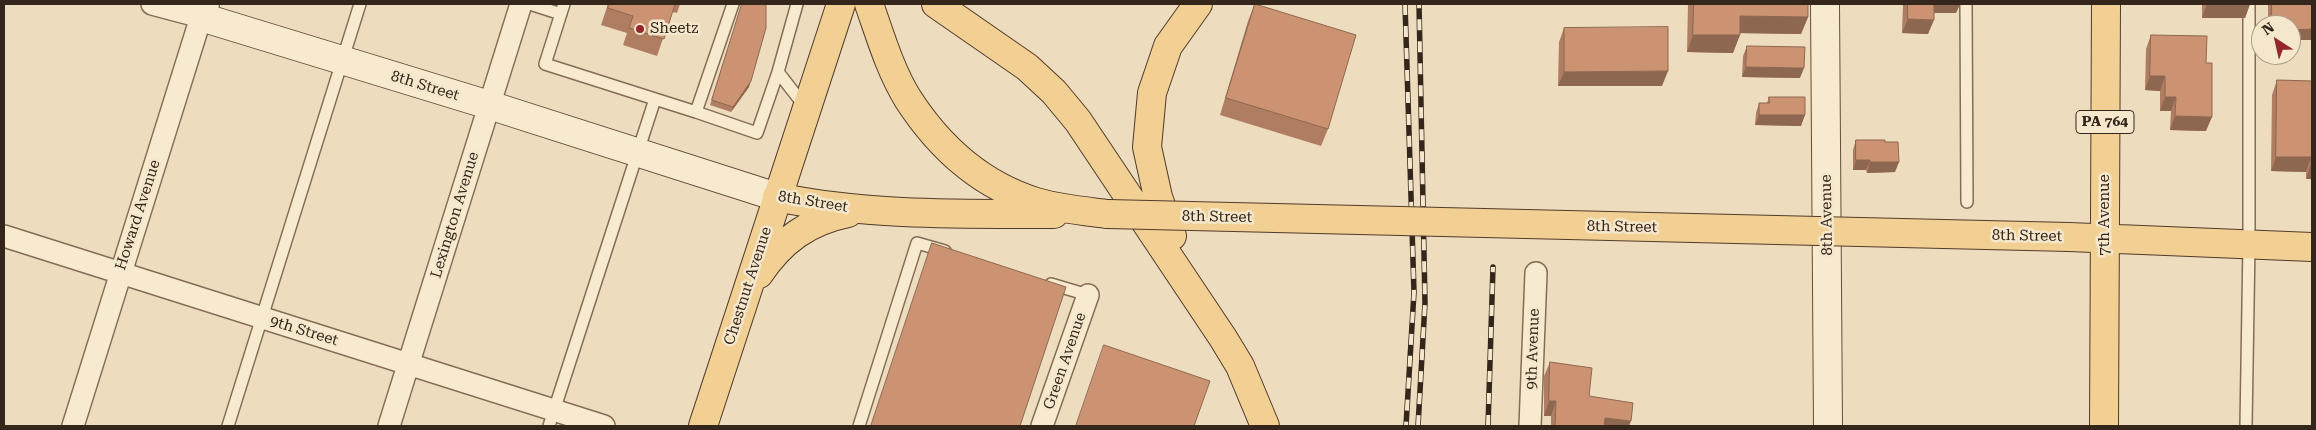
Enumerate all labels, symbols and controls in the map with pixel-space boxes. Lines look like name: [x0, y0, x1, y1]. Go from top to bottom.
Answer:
north arrow: [2251, 15, 2301, 65]
text: N: [2259, 19, 2277, 38]
place label: Sheetz: [650, 20, 698, 38]
marker: Sheetz: [634, 23, 646, 35]
street label: 8th Street: [389, 67, 461, 105]
road number: PA 764: [2076, 110, 2134, 134]
street label: Lexington Avenue: [427, 150, 483, 280]
street label: Howard Avenue: [112, 158, 164, 272]
street label: 8th Avenue: [1817, 174, 1837, 256]
street label: 7th Avenue: [2096, 174, 2114, 256]
street label: 8th Street: [777, 188, 849, 216]
street label: 8th Street: [1182, 207, 1252, 227]
street label: 8th Street: [1587, 217, 1657, 237]
street label: Chestnut Avenue: [720, 225, 776, 347]
street label: 8th Street: [1992, 226, 2062, 246]
street label: 9th Avenue: [1523, 308, 1543, 390]
street label: Green Avenue: [1040, 310, 1090, 412]
street label: 9th Street: [268, 312, 340, 350]

